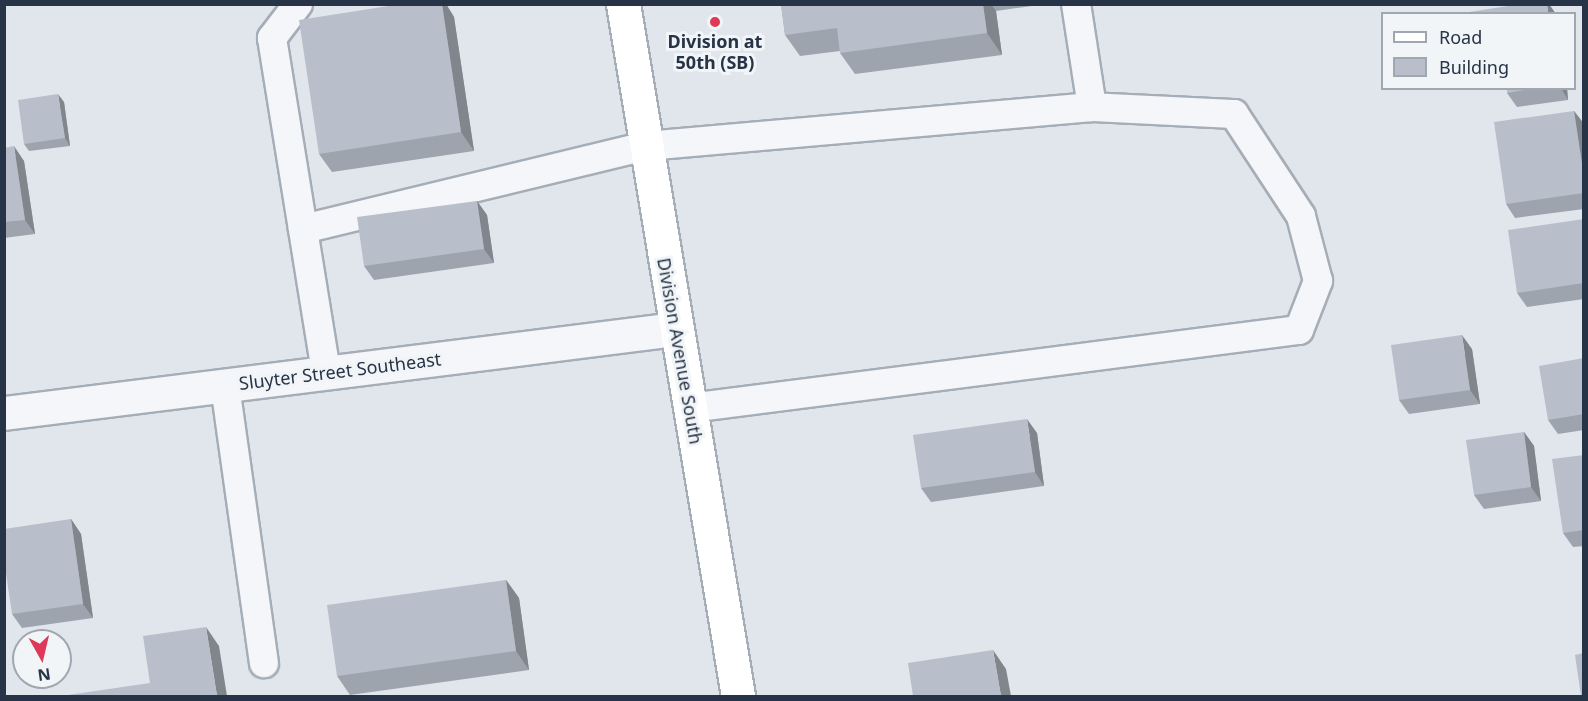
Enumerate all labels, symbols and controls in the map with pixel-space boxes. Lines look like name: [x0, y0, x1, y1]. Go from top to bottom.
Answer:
legend: [1381, 12, 1576, 90]
marker: Division at 50th (SB): [708, 15, 722, 29]
text: Road: [1439, 25, 1482, 49]
place label: Division at 50th (SB): [668, 31, 762, 74]
text: Building: [1439, 55, 1509, 79]
street label: Division Avenue South: [653, 256, 707, 446]
street label: Sluyter Street Southeast: [238, 348, 442, 394]
north arrow: [12, 629, 72, 689]
text: N: [36, 663, 52, 687]

